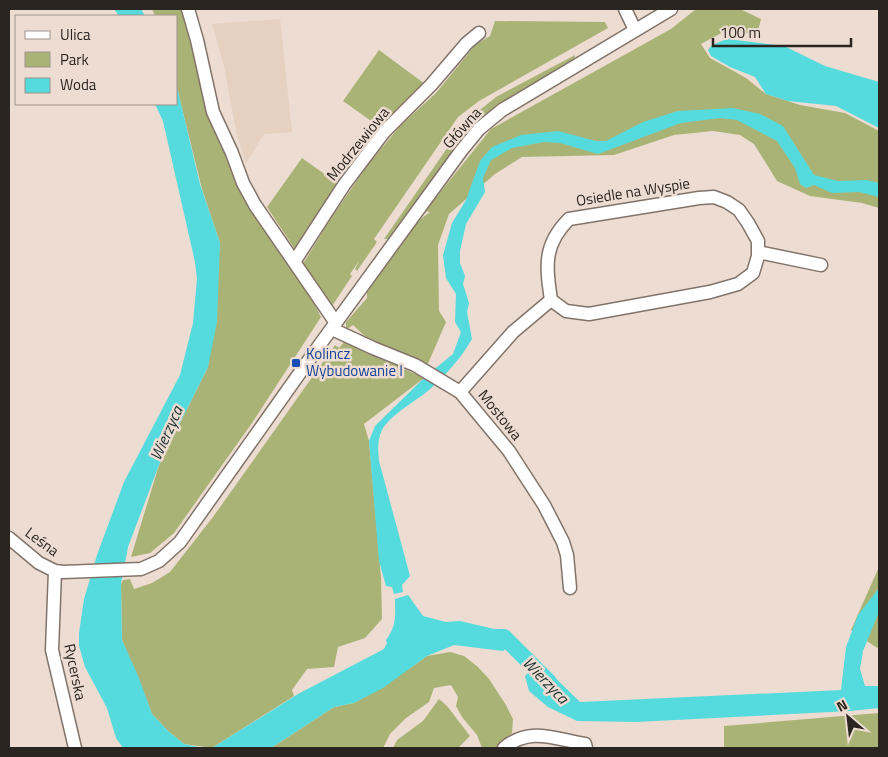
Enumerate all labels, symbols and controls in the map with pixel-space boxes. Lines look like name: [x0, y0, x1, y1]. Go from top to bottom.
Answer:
legend: [15, 15, 178, 105]
scale bar: [713, 15, 850, 47]
text: 100 m: [720, 21, 761, 44]
text: Ulica: [60, 23, 91, 46]
text: Park: [60, 48, 89, 71]
text: Woda: [60, 73, 97, 96]
street label: Modrzewiowa: [321, 101, 395, 186]
street label: Główna: [437, 102, 487, 153]
street label: Osiedle na Wyspie: [574, 171, 692, 212]
place label: Kolincz Wybudowanie I: [306, 342, 403, 382]
marker: Kolincz Wybudowanie I: [290, 357, 302, 369]
street label: Mostowa: [473, 384, 528, 445]
water label: Wierzyca: [143, 401, 189, 464]
street label: Leśna: [20, 521, 65, 562]
street label: Rycerska: [58, 642, 93, 703]
water label: Wierzyca: [518, 651, 575, 710]
north arrow: [823, 692, 873, 742]
text: N: [832, 694, 851, 717]

